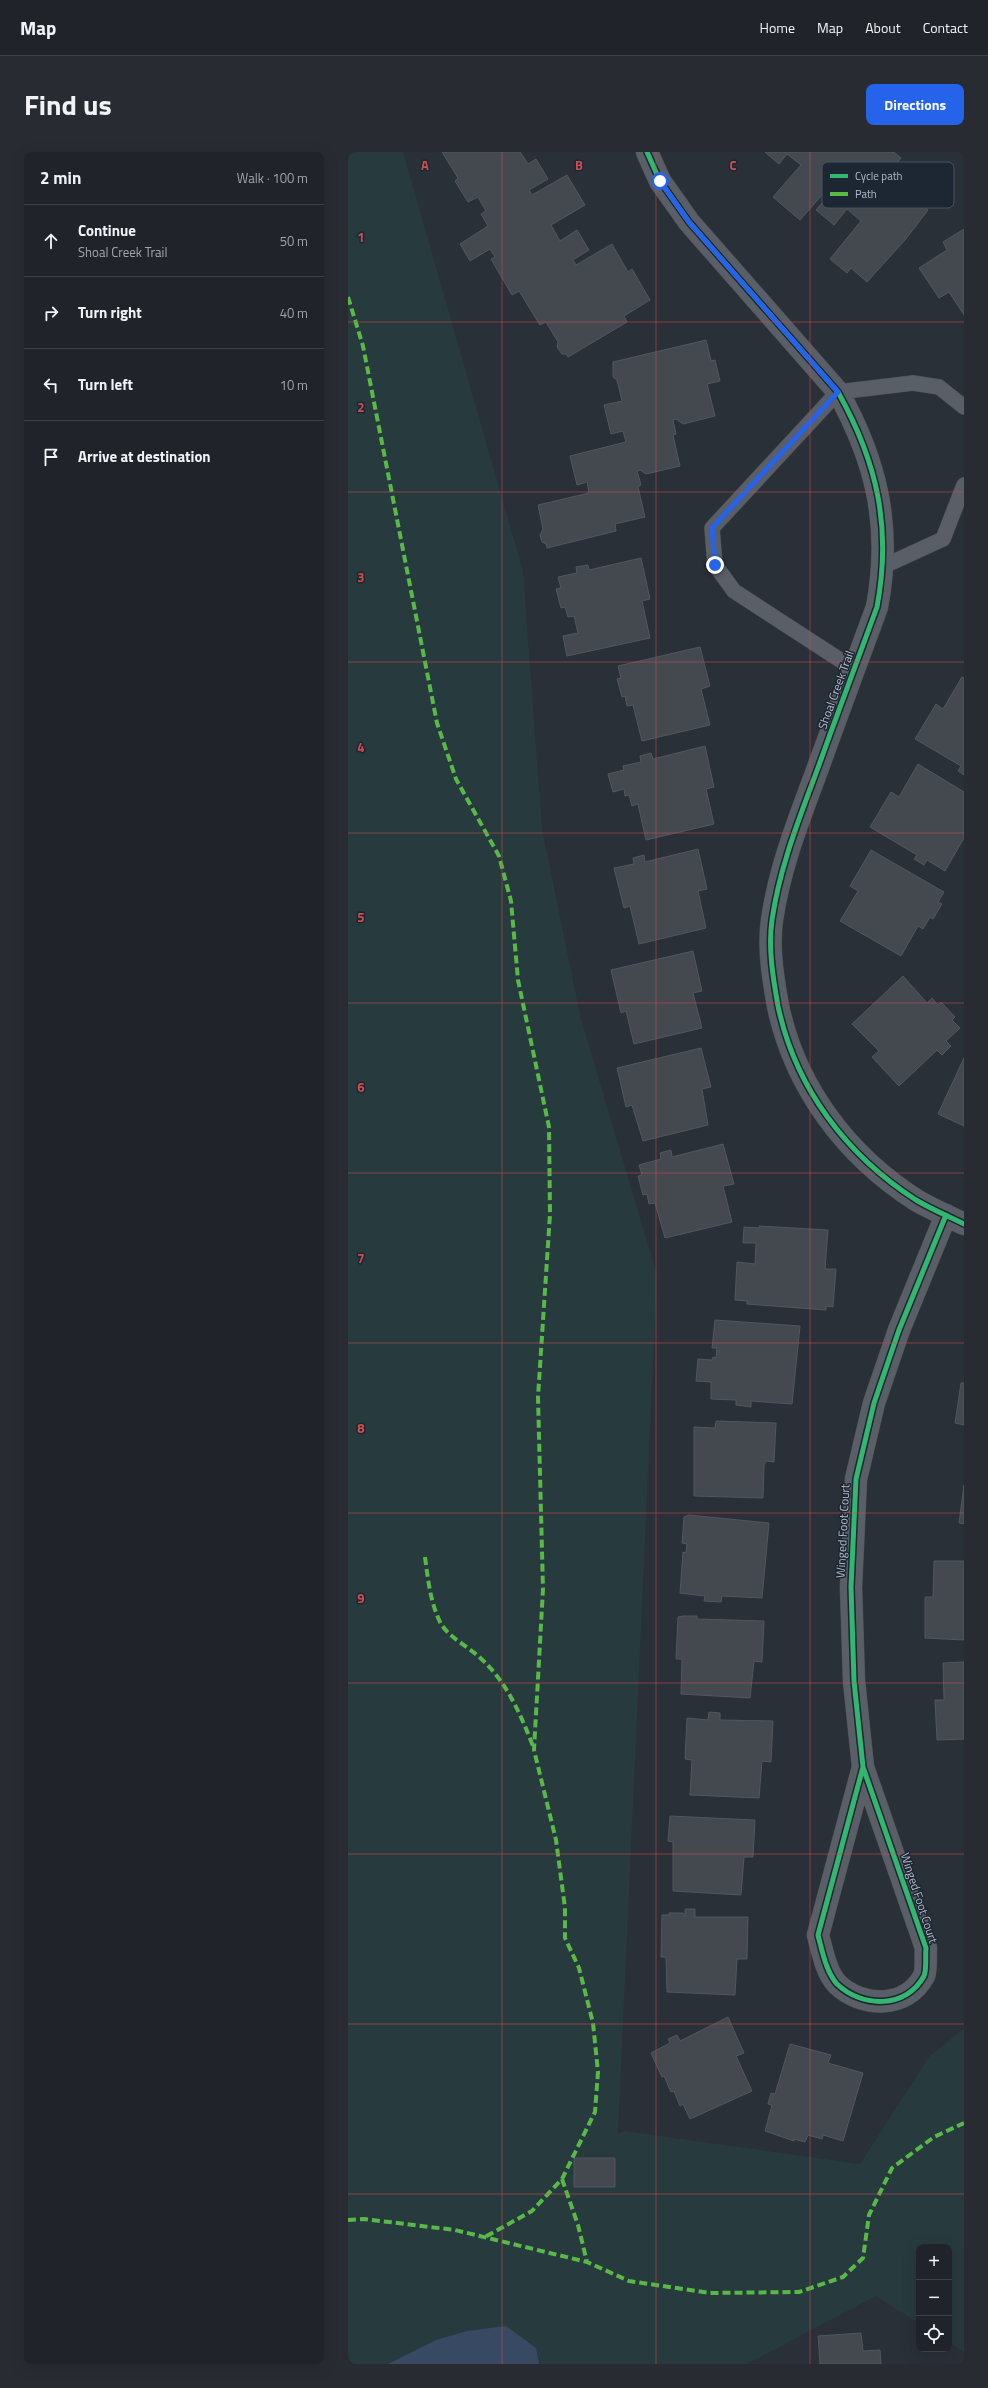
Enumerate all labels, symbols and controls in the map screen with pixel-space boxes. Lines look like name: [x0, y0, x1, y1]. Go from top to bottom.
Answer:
text: Map: [20, 13, 56, 42]
text: Home: [760, 17, 795, 38]
text: Map: [817, 17, 843, 38]
text: About: [865, 17, 901, 38]
text: Contact: [923, 17, 968, 38]
text: Find us: [24, 83, 112, 126]
button: Directions: [866, 84, 964, 125]
text: A: [421, 155, 429, 175]
text: B: [575, 155, 583, 175]
text: C: [729, 155, 737, 175]
legend: [822, 162, 954, 208]
text: 2 min: [40, 165, 81, 191]
text: Walk · 100 m: [237, 168, 308, 188]
text: Cycle path: [855, 168, 903, 184]
route start: [651, 172, 669, 190]
text: Path: [855, 186, 877, 202]
text: Continue: [78, 219, 136, 242]
text: 1: [357, 227, 365, 247]
icon: ahead: [40, 230, 62, 252]
text: 50 m: [280, 231, 308, 251]
text: Shoal Creek Trail: [78, 242, 167, 262]
text: Turn right: [78, 301, 142, 324]
icon: right: [40, 302, 62, 324]
text: 40 m: [280, 303, 308, 323]
text: Turn left: [78, 373, 133, 396]
icon: left: [40, 374, 62, 396]
text: 10 m: [280, 375, 308, 395]
text: 2: [357, 397, 365, 417]
text: Arrive at destination: [78, 445, 211, 468]
icon: arrive: [40, 446, 62, 468]
route end: [706, 556, 724, 574]
text: 3: [357, 567, 365, 587]
street label: Shoal Creek Trail: [812, 648, 859, 732]
text: 4: [357, 737, 365, 757]
text: 5: [357, 907, 365, 927]
text: 6: [357, 1077, 365, 1097]
text: 7: [357, 1248, 365, 1268]
text: 8: [357, 1418, 365, 1438]
street label: Winged Foot Court: [831, 1483, 854, 1578]
text: 9: [357, 1588, 365, 1608]
street label: Winged Foot Court: [896, 1850, 943, 1946]
map controls: [916, 2244, 952, 2352]
button: +: [916, 2244, 952, 2280]
button: −: [916, 2280, 952, 2316]
button: locate: [916, 2316, 952, 2352]

